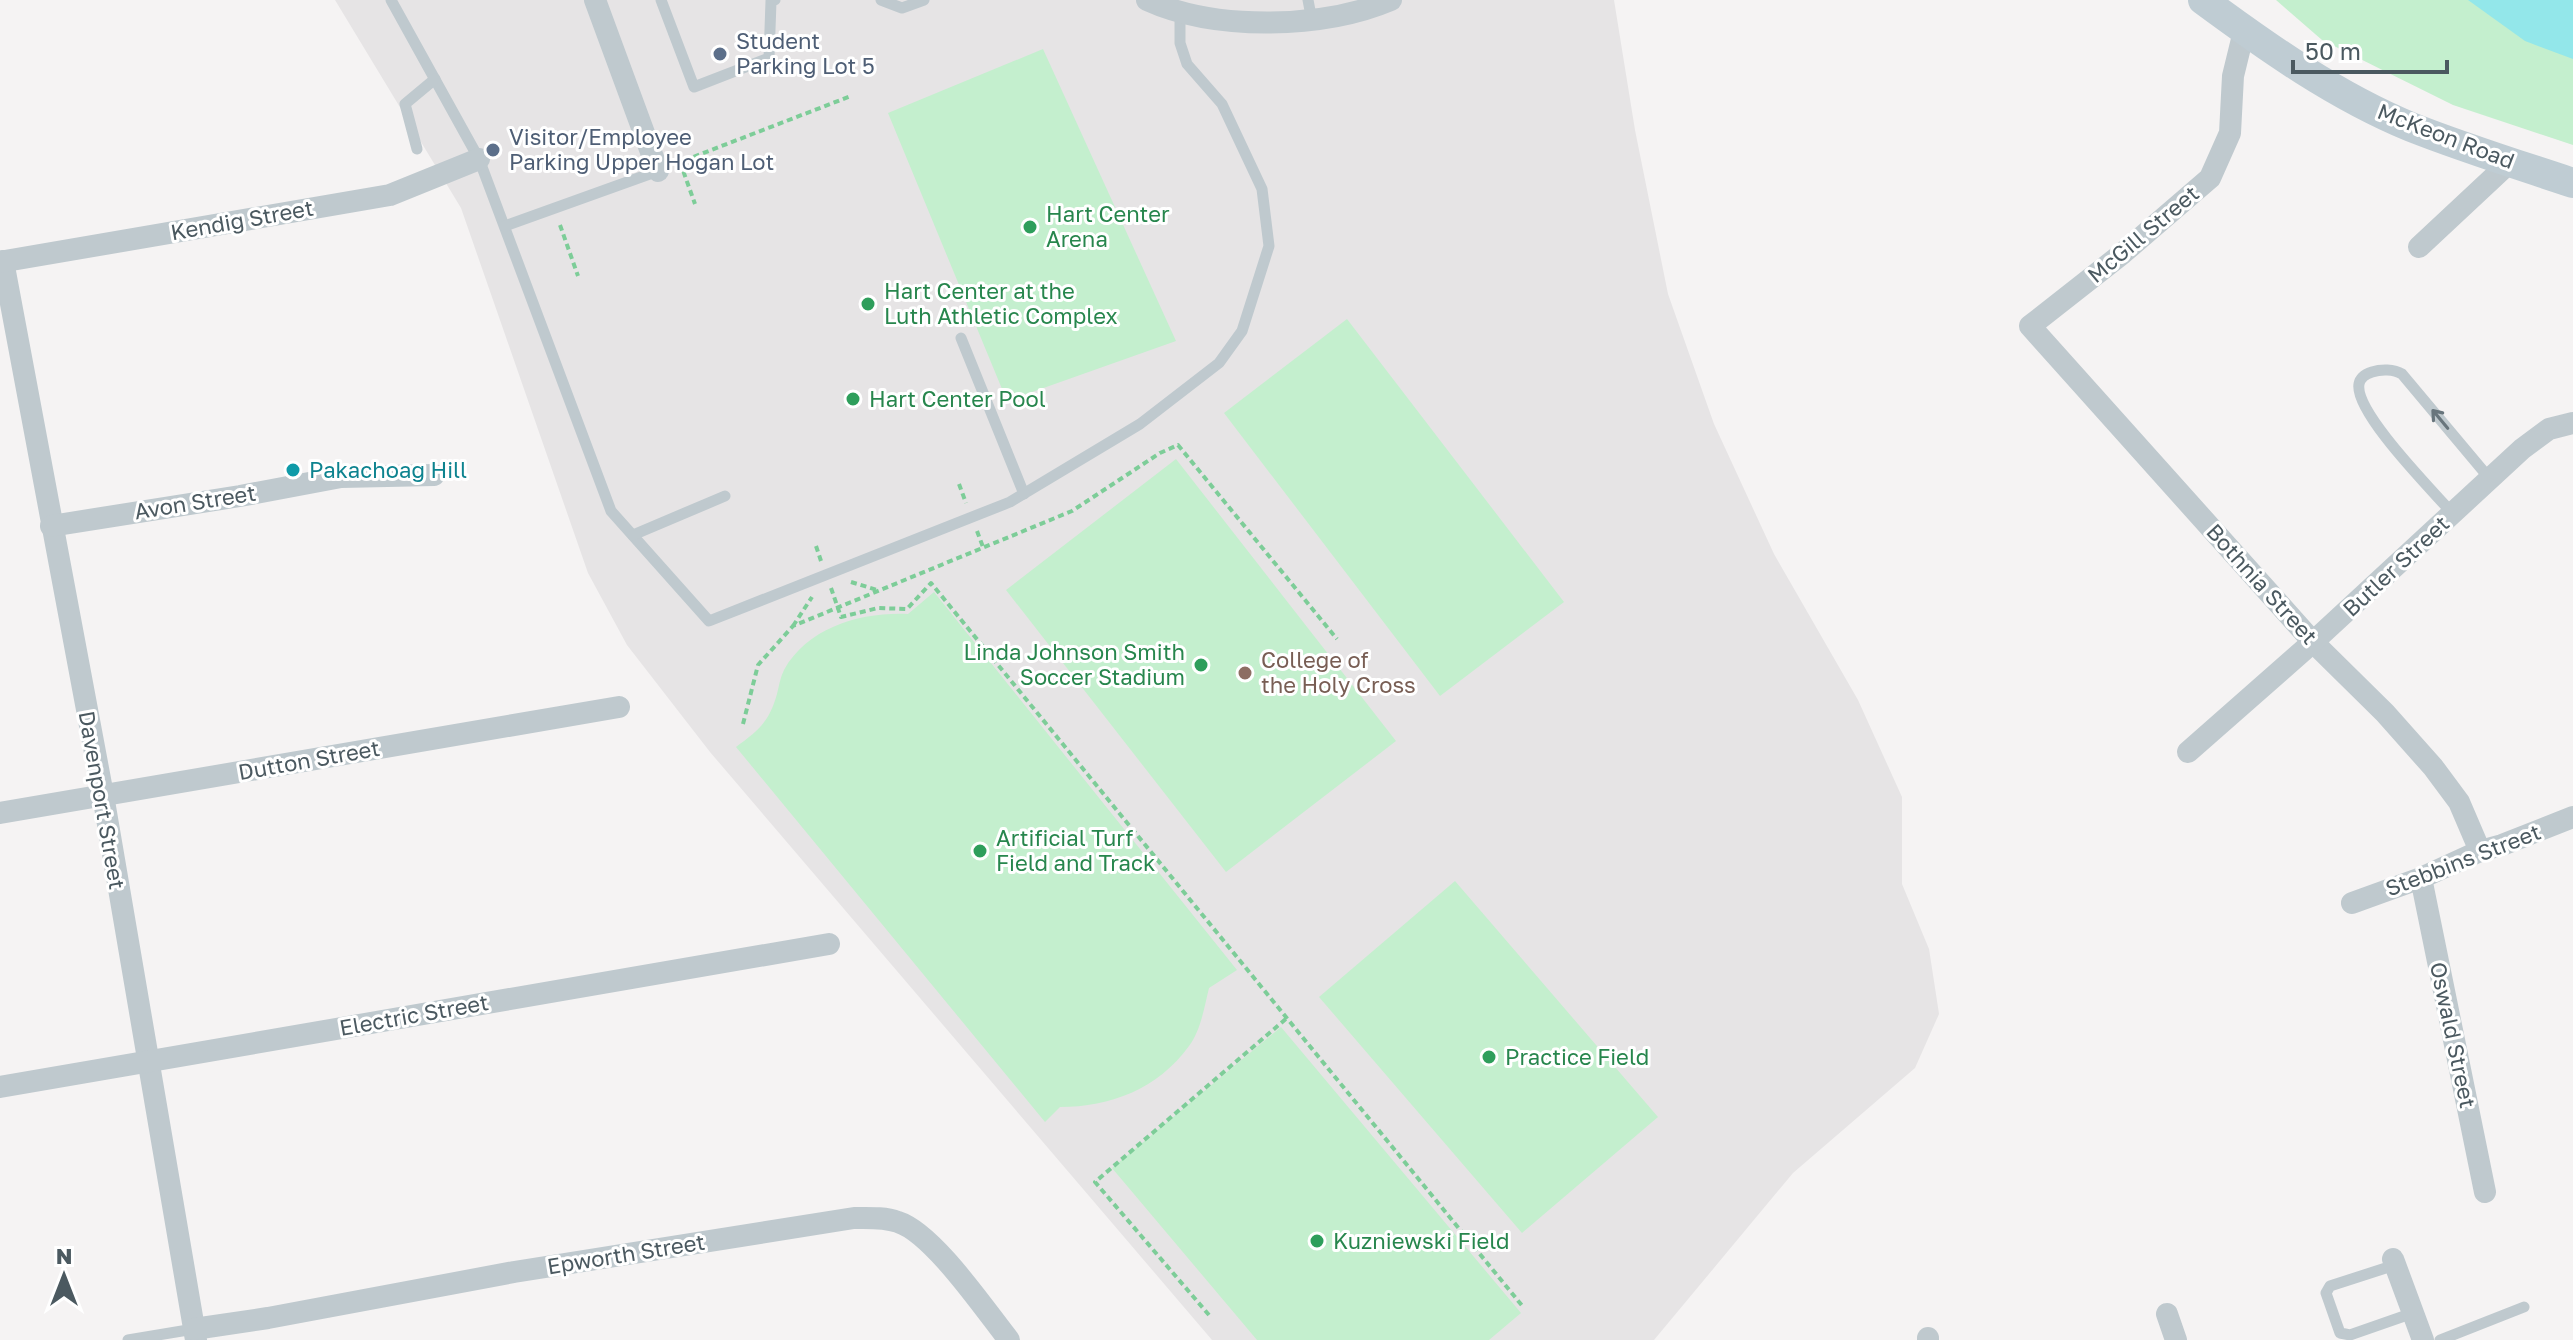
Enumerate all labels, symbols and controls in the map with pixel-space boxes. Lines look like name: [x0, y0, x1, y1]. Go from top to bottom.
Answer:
scale bar: [2293, 24, 2447, 74]
place label: Student Parking Lot 5: [736, 27, 875, 79]
text: 50 m: [2305, 36, 2361, 65]
marker: Student Parking Lot 5: [711, 45, 729, 63]
street label: McKeon Road: [2374, 97, 2518, 174]
place label: Visitor/Employee Parking Upper Hogan Lot: [509, 123, 774, 175]
marker: Visitor/Employee Parking Upper Hogan Lot: [484, 141, 502, 159]
street label: McGill Street: [2082, 179, 2204, 288]
street label: Kendig Street: [168, 194, 315, 245]
place label: Hart Center Arena: [1046, 200, 1170, 252]
marker: Hart Center Arena: [1021, 218, 1039, 236]
place label: Hart Center at the Luth Athletic Complex: [884, 277, 1118, 329]
marker: Hart Center at the Luth Athletic Complex: [859, 295, 877, 313]
place label: Hart Center Pool: [869, 385, 1046, 412]
marker: Hart Center Pool: [844, 390, 862, 408]
one-way arrow: [2431, 409, 2449, 430]
place label: Pakachoag Hill: [309, 456, 467, 483]
marker: Pakachoag Hill: [284, 461, 302, 479]
street label: Avon Street: [132, 479, 258, 524]
street label: Butler Street: [2337, 510, 2454, 622]
street label: Bothnia Street: [2201, 518, 2324, 649]
place label: Linda Johnson Smith Soccer Stadium: [963, 638, 1185, 690]
place label: College of the Holy Cross: [1261, 646, 1416, 698]
marker: Linda Johnson Smith Soccer Stadium: [1192, 656, 1210, 674]
marker: College of the Holy Cross: [1236, 664, 1254, 682]
street label: Davenport Street: [74, 709, 131, 891]
street label: Dutton Street: [236, 734, 382, 785]
street label: Stebbins Street: [2381, 818, 2544, 902]
place label: Artificial Turf Field and Track: [996, 824, 1155, 876]
marker: Artificial Turf Field and Track: [971, 842, 989, 860]
street label: Oswald Street: [2425, 959, 2482, 1110]
street label: Electric Street: [337, 988, 491, 1041]
place label: Practice Field: [1505, 1043, 1649, 1070]
marker: Practice Field: [1480, 1048, 1498, 1066]
place label: Kuzniewski Field: [1333, 1227, 1510, 1254]
street label: Epworth Street: [545, 1228, 707, 1279]
marker: Kuzniewski Field: [1308, 1232, 1326, 1250]
north arrow: [24, 1236, 104, 1316]
text: N: [56, 1242, 72, 1269]

